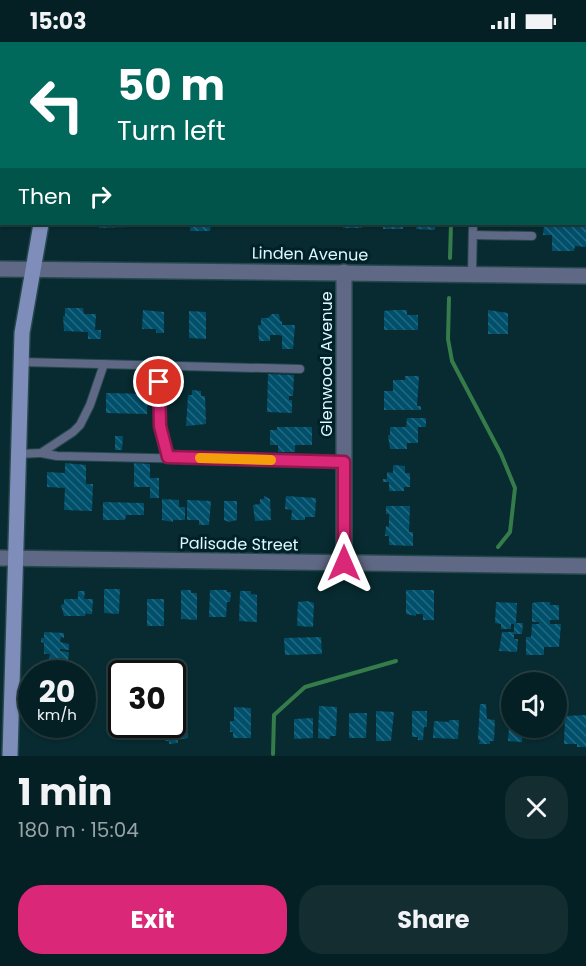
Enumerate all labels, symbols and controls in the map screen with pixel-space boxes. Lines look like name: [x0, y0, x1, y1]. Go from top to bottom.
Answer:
text: 15:03: [30, 6, 86, 37]
text: 50 m: [117, 56, 225, 115]
icon: left: [18, 66, 96, 144]
text: Turn left: [117, 112, 226, 149]
icon: right: [84, 180, 117, 213]
text: Then: [18, 181, 72, 212]
street label: Linden Avenue: [252, 241, 368, 267]
street label: Glenwood Avenue: [315, 291, 338, 437]
pin: [133, 356, 184, 407]
icon: arrive: [142, 365, 175, 398]
street label: Palisade Street: [179, 531, 299, 557]
position arrow: [312, 531, 376, 595]
speed limit sign: 30: [108, 660, 186, 738]
text: 20: [39, 670, 75, 713]
map controls: [501, 672, 567, 738]
button: sound: [501, 672, 567, 738]
text: km/h: [37, 704, 77, 725]
text: 1 min: [18, 767, 112, 818]
button: close: [505, 776, 568, 839]
text: 180 m · 15:04: [18, 816, 139, 844]
button: Exit: [18, 885, 287, 954]
button: Share: [299, 885, 568, 954]

